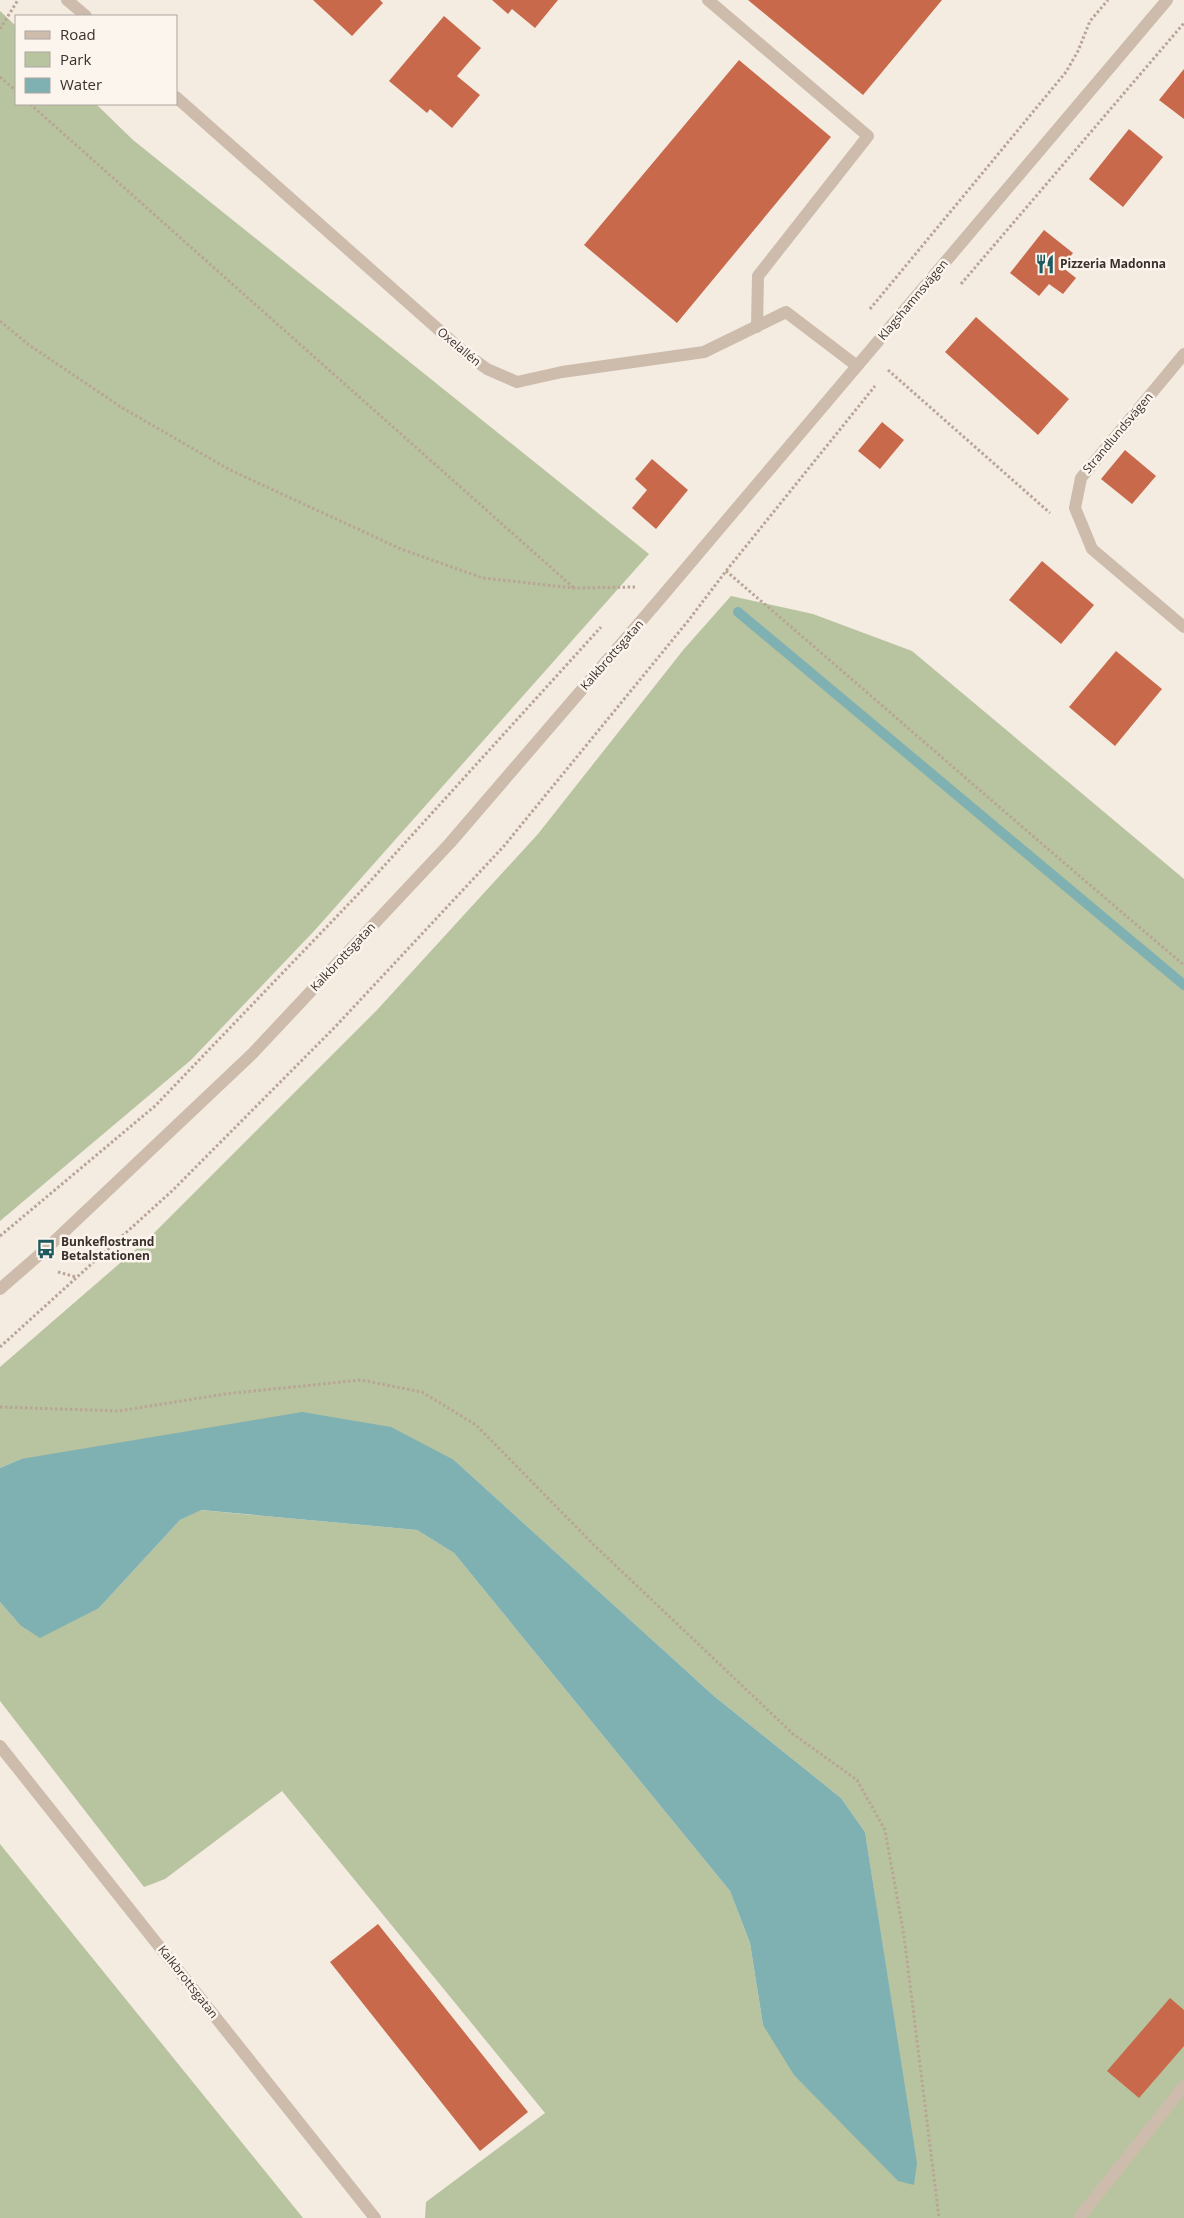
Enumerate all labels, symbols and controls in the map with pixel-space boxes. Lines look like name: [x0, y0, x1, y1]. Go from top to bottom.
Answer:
legend: [15, 15, 178, 105]
text: Road: [60, 24, 96, 44]
text: Park: [60, 49, 91, 69]
text: Water: [60, 74, 102, 94]
restaurant icon: Pizzeria Madonna: [1034, 253, 1056, 275]
place label: Pizzeria Madonna: [1060, 255, 1166, 272]
street label: Klagshamnsvägen: [874, 256, 952, 344]
street label: Oxelallén: [434, 323, 485, 370]
street label: Strandlundsvägen: [1079, 388, 1157, 477]
street label: Kalkbrottsgatan: [576, 616, 647, 694]
street label: Kalkbrottsgatan: [306, 918, 379, 995]
place label: Bunkeflostrand Betalstationen: [61, 1233, 154, 1264]
bus stop icon: Bunkeflostrand Betalstationen: [35, 1238, 57, 1260]
street label: Kalkbrottsgatan: [154, 1942, 222, 2022]

